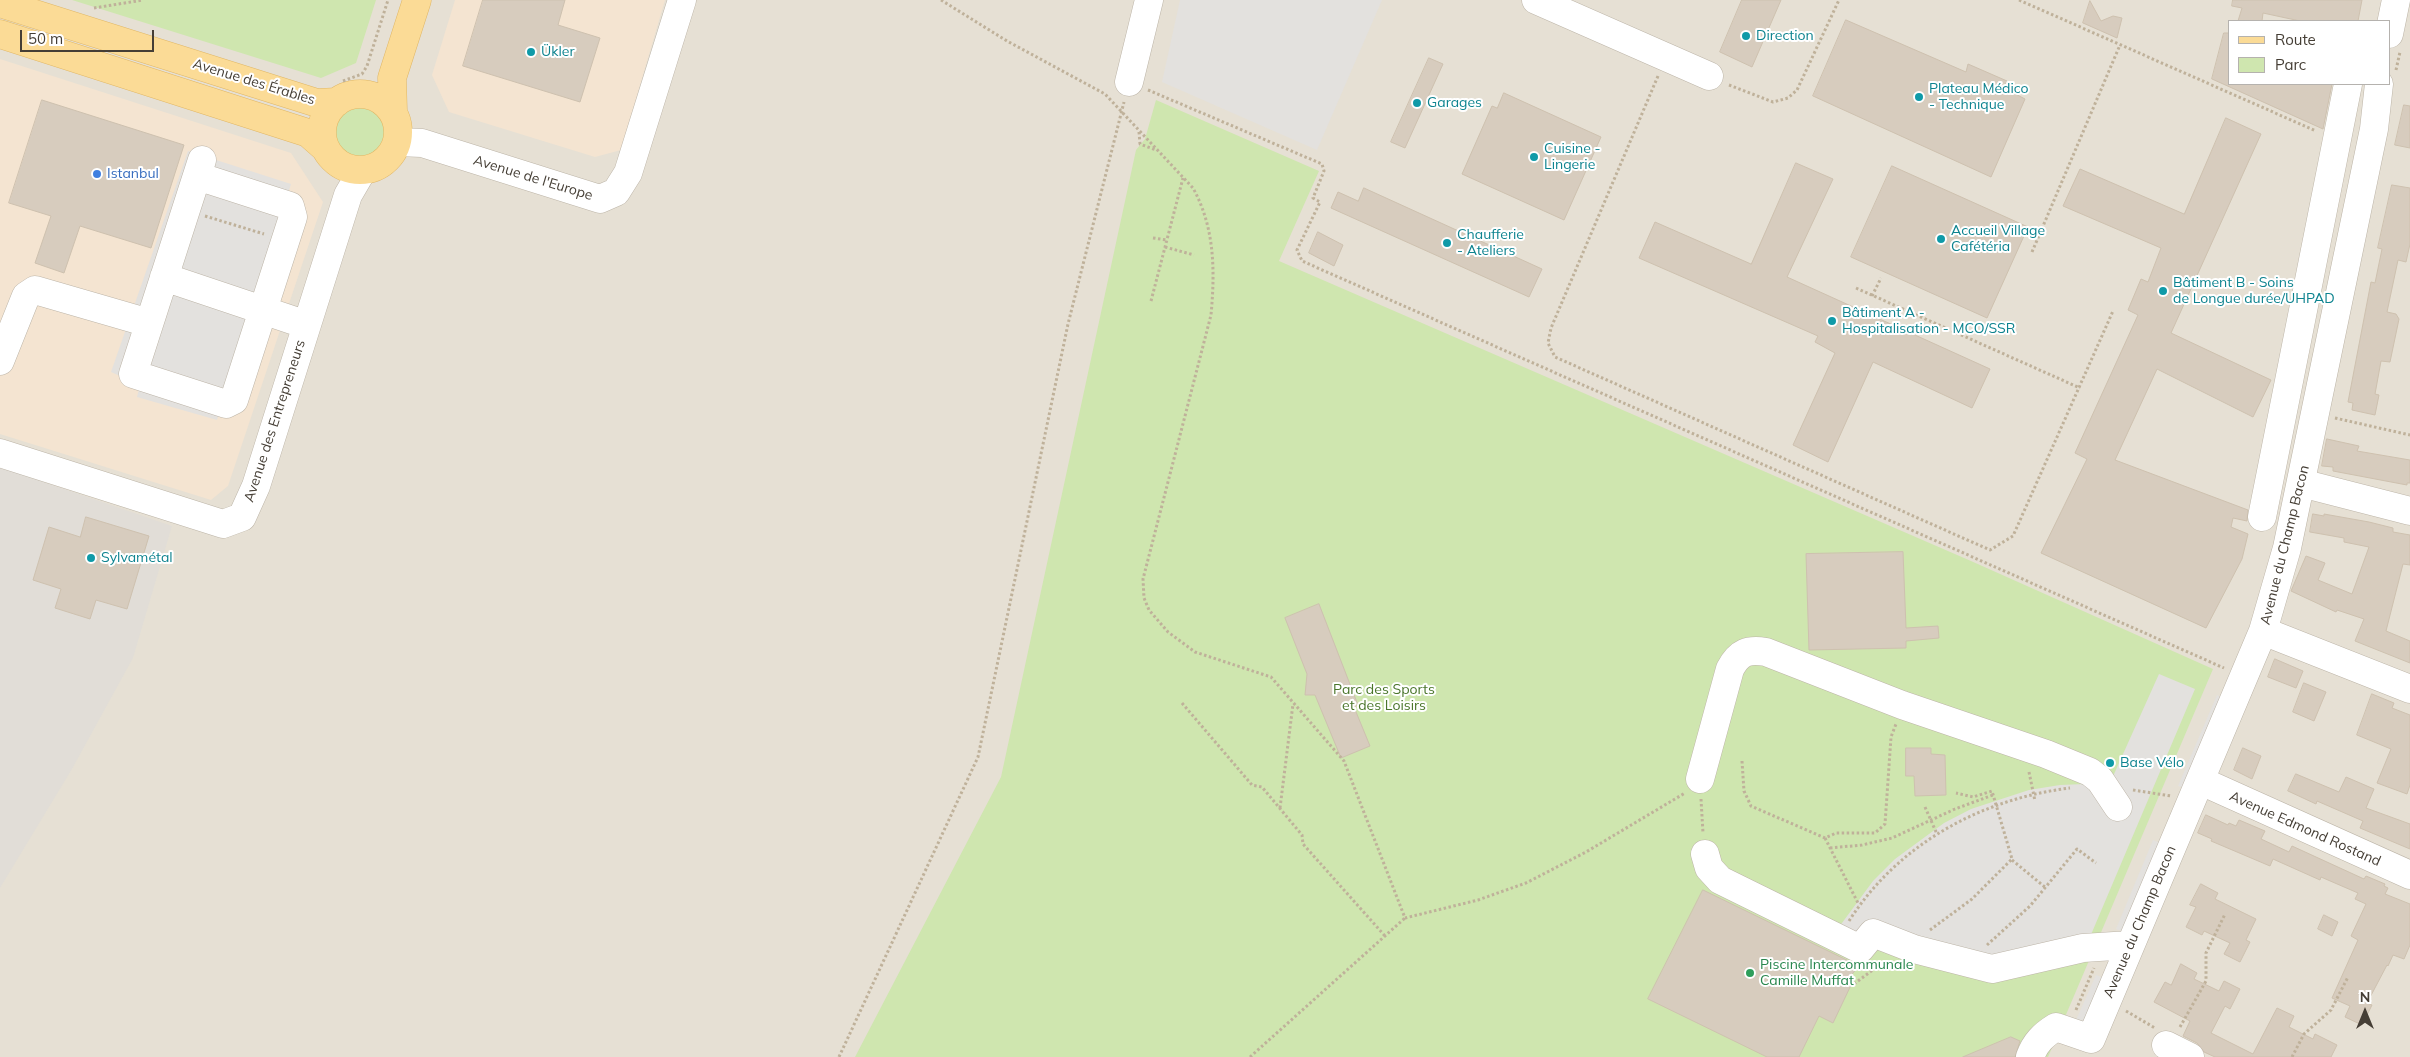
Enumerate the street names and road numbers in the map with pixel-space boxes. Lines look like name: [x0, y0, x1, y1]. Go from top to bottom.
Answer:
street label: Avenue des Érables: [191, 55, 317, 109]
street label: Avenue de l'Europe: [471, 152, 595, 204]
street label: Avenue des Entrepreneurs: [241, 338, 309, 504]
street label: Avenue du Champ Bacon: [2257, 463, 2313, 627]
street label: Avenue Edmond Rostand: [2227, 788, 2383, 870]
street label: Avenue du Champ Bacon: [2100, 843, 2180, 1001]

